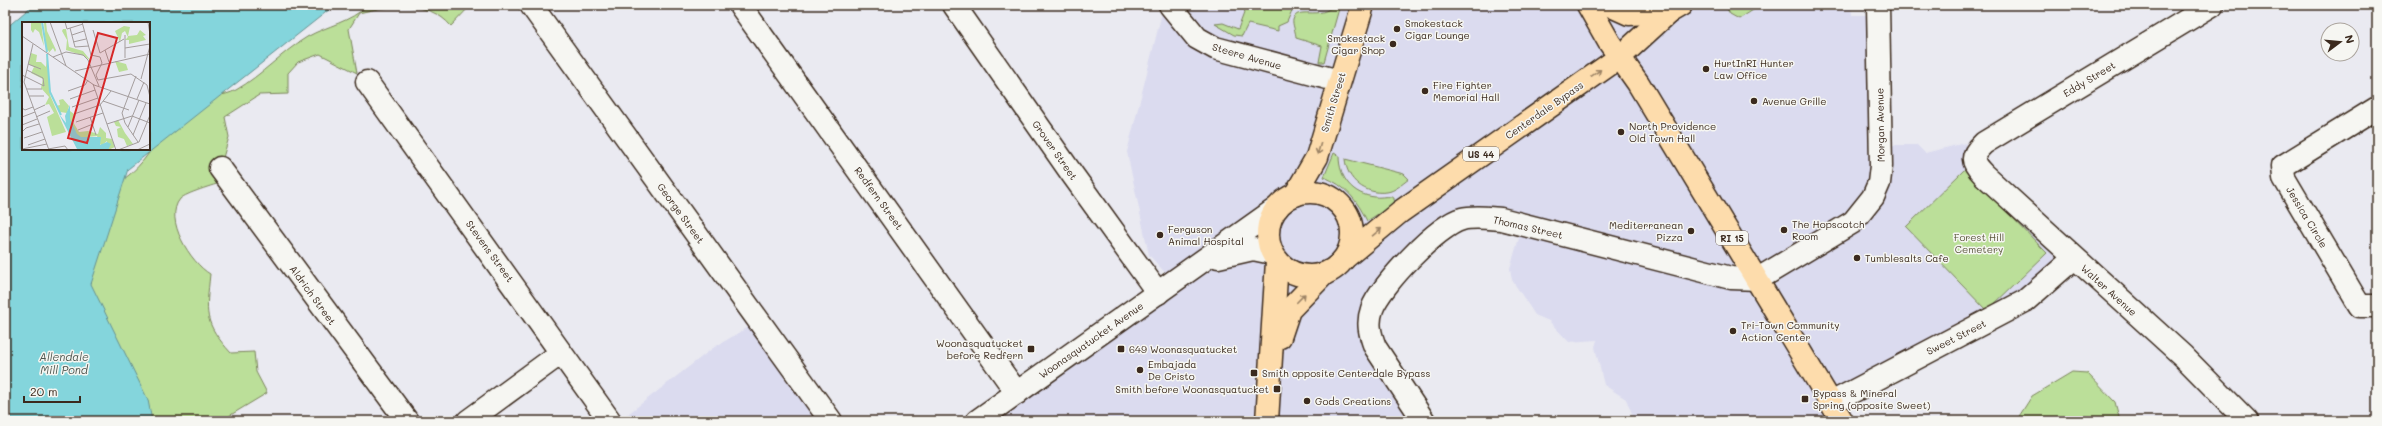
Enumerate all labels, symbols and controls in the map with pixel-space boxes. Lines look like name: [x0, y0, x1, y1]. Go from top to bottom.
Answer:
place label: Smokestack Cigar Lounge: [1405, 16, 1470, 42]
inset map: [22, 22, 150, 150]
north arrow: [2320, 22, 2360, 62]
marker: Smokestack Cigar Lounge: [1392, 24, 1402, 34]
place label: Smokestack Cigar Shop: [1327, 31, 1385, 57]
text: N: [2342, 33, 2358, 45]
street label: Steere Avenue: [1211, 39, 1283, 73]
marker: Smokestack Cigar Shop: [1388, 39, 1398, 49]
place label: HurtInRI Hunter Law Office: [1714, 56, 1794, 82]
street label: Eddy Street: [2060, 58, 2118, 100]
marker: HurtInRI Hunter Law Office: [1701, 64, 1711, 74]
one-way arrow: [1590, 69, 1601, 77]
street label: Smith Street: [1317, 70, 1349, 134]
place label: Fire Fighter Memorial Hall: [1433, 78, 1499, 104]
street label: Centerdale Bypass: [1502, 78, 1586, 142]
marker: Fire Fighter Memorial Hall: [1420, 86, 1430, 96]
street label: Morgan Avenue: [1872, 88, 1888, 162]
place label: Avenue Grille: [1762, 94, 1827, 108]
marker: Avenue Grille: [1749, 96, 1759, 106]
street label: Grover Street: [1029, 117, 1081, 183]
place label: North Providence Old Town Hall: [1629, 119, 1716, 145]
marker: North Providence Old Town Hall: [1616, 127, 1626, 137]
one-way arrow: [1315, 143, 1322, 156]
road number: US 44: [1463, 147, 1499, 161]
street label: Redfern Street: [851, 164, 907, 232]
street label: George Street: [654, 180, 708, 246]
street label: Jessica Circle: [2283, 184, 2331, 250]
street label: Thomas Street: [1492, 212, 1564, 242]
street label: Stevens Street: [463, 217, 517, 285]
place label: The Hopscotch Room: [1792, 217, 1865, 243]
place label: Mediterranean Pizza: [1609, 218, 1683, 244]
place label: Ferguson Animal Hospital: [1168, 222, 1244, 248]
marker: The Hopscotch Room: [1779, 225, 1789, 235]
marker: Mediterranean Pizza: [1686, 226, 1696, 236]
one-way arrow: [1372, 227, 1382, 236]
marker: Ferguson Animal Hospital: [1155, 230, 1165, 240]
park label: Forest Hill Cemetery: [1954, 230, 2004, 256]
road number: RI 15: [1716, 231, 1748, 245]
place label: Tumblesalts Cafe: [1865, 251, 1949, 265]
marker: Tumblesalts Cafe: [1852, 253, 1862, 263]
street label: Walter Avenue: [2078, 261, 2140, 319]
street label: Aldrich Street: [287, 262, 339, 328]
one-way arrow: [1296, 293, 1306, 303]
street label: Woonasquatucket Avenue: [1036, 298, 1146, 382]
street label: Sweet Street: [1924, 316, 1988, 358]
place label: Tri-Town Community Action Center: [1741, 318, 1840, 344]
marker: Tri-Town Community Action Center: [1728, 326, 1738, 336]
place label: Woonasquatucket before Redfern: [936, 336, 1023, 362]
place label: 649 Woonasquatucket: [1129, 342, 1237, 356]
marker: Woonasquatucket before Redfern: [1026, 344, 1036, 354]
marker: 649 Woonasquatucket: [1116, 344, 1126, 354]
water label: Allendale Mill Pond: [39, 349, 89, 377]
place label: Embajada De Cristo: [1148, 357, 1196, 383]
marker: Embajada De Cristo: [1135, 365, 1145, 375]
place label: Smith opposite Centerdale Bypass: [1262, 366, 1430, 380]
marker: Smith opposite Centerdale Bypass: [1249, 368, 1259, 378]
scale bar: [24, 378, 80, 404]
place label: Smith before Woonasquatucket: [1115, 382, 1269, 396]
text: 20 m: [30, 383, 58, 399]
marker: Smith before Woonasquatucket: [1272, 384, 1282, 394]
place label: Bypass & Mineral Spring (opposite Sweet): [1813, 386, 1930, 412]
place label: Gods Creations: [1315, 394, 1391, 408]
marker: Bypass & Mineral Spring (opposite Sweet): [1800, 394, 1810, 404]
marker: Gods Creations: [1302, 396, 1312, 406]

